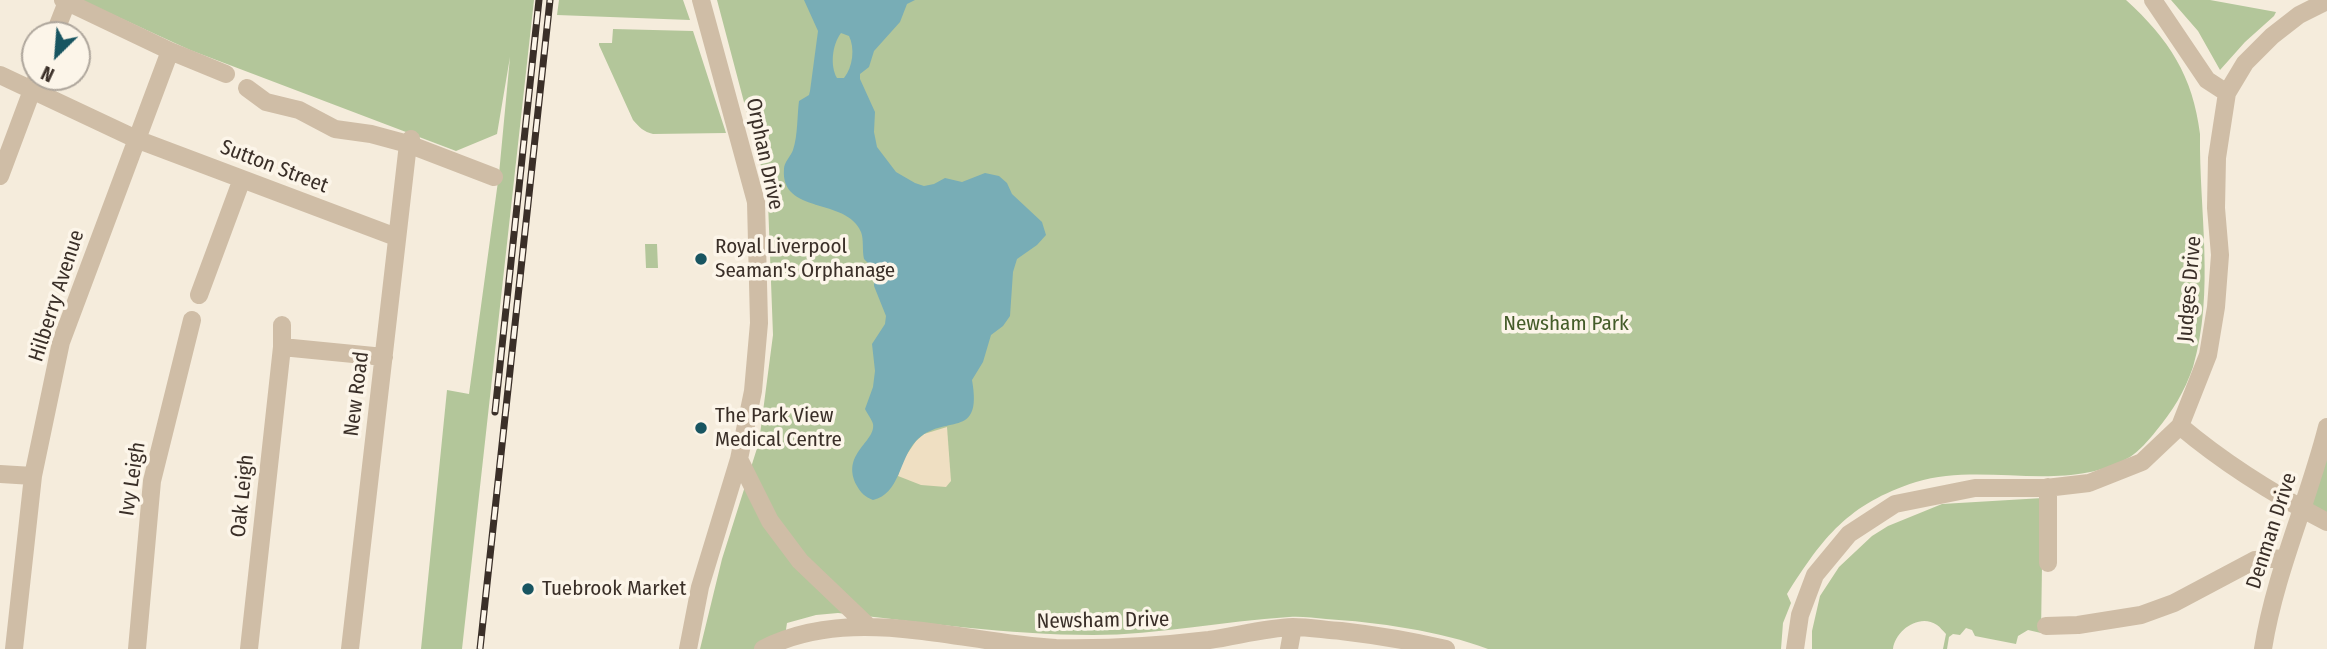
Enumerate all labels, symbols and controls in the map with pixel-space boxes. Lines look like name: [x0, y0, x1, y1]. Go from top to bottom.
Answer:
north arrow: [21, 21, 91, 91]
text: N: [38, 61, 58, 87]
street label: Orphan Drive: [740, 96, 788, 212]
street label: Sutton Street: [217, 135, 331, 199]
street label: Hilberry Avenue: [24, 227, 90, 365]
place label: Royal Liverpool Seaman's Orphanage: [715, 234, 895, 284]
street label: Judges Drive: [2173, 235, 2207, 343]
marker: Royal Liverpool Seaman's Orphanage: [693, 251, 709, 267]
park label: Newsham Park: [1503, 311, 1629, 337]
street label: New Road: [339, 350, 375, 438]
place label: The Park View Medical Centre: [715, 403, 842, 453]
marker: The Park View Medical Centre: [693, 420, 709, 436]
street label: Ivy Leigh: [115, 440, 151, 518]
street label: Oak Leigh: [226, 453, 260, 539]
street label: Denman Drive: [2241, 470, 2303, 592]
place label: Tuebrook Market: [542, 576, 686, 602]
marker: Tuebrook Market: [520, 581, 536, 597]
street label: Newsham Drive: [1036, 607, 1170, 635]

